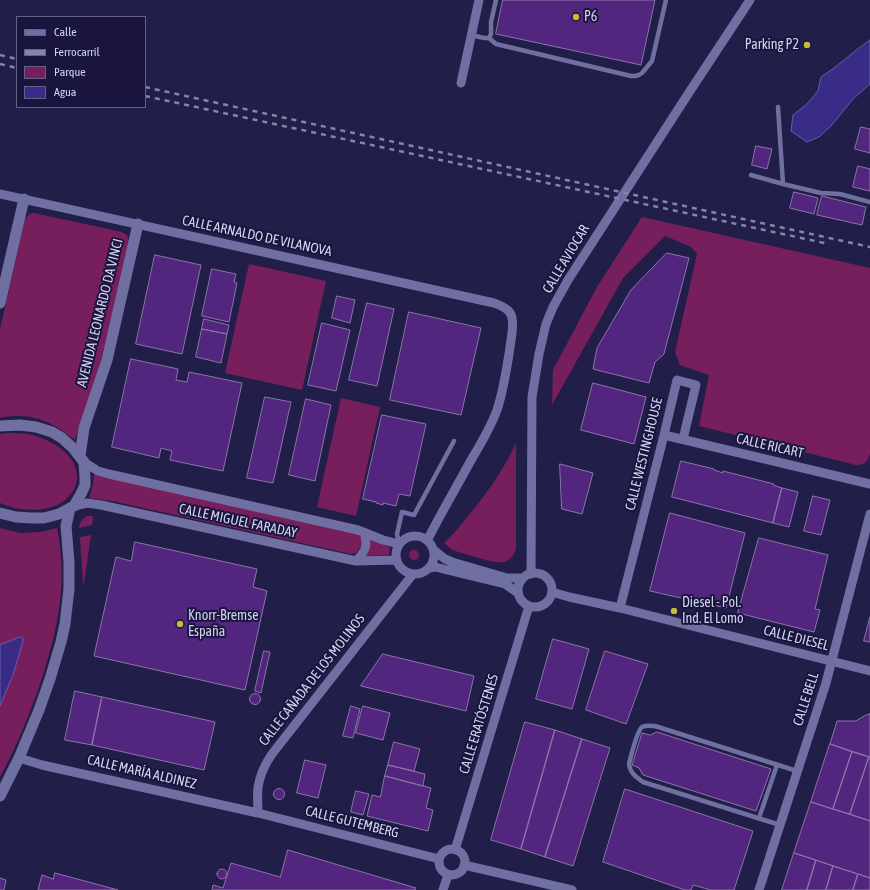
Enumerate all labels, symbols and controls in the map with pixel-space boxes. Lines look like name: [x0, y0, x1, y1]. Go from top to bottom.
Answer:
place label: P6: [584, 9, 597, 25]
marker: P6: [571, 12, 581, 22]
legend: [16, 16, 146, 108]
text: Calle: [54, 25, 77, 39]
place label: Parking P2: [745, 37, 799, 53]
marker: Parking P2: [802, 40, 812, 50]
text: Ferrocarril: [54, 45, 100, 59]
text: Parque: [54, 65, 86, 79]
text: Agua: [54, 85, 76, 99]
street label: CALLE ARNALDO DE VILANOVA: [181, 212, 333, 260]
street label: CALLE AVIOCAR: [539, 222, 593, 296]
street label: AVENIDA LEONARDO DA VINCI: [73, 237, 127, 389]
street label: CALLE WESTINGHOUSE: [622, 396, 666, 512]
street label: CALLE RICART: [735, 430, 805, 462]
street label: CALLE MIGUEL FARADAY: [178, 500, 298, 542]
place label: Diesel - Pol. Ind. El Lomo: [682, 595, 744, 628]
marker: Diesel - Pol. Ind. El Lomo: [669, 606, 679, 616]
place label: Knorr-Bremse España: [188, 608, 258, 640]
street label: CALLE CAÑADA DE LOS MOLINOS: [255, 611, 369, 749]
marker: Knorr-Bremse España: [175, 619, 185, 629]
street label: CALLE DIESEL: [762, 622, 830, 654]
street label: CALLE BELL: [789, 670, 823, 728]
street label: CALLE ERATÓSTENES: [456, 672, 502, 776]
street label: CALLE MARÍA ALDINEZ: [86, 751, 198, 793]
street label: CALLE GUTEMBERG: [303, 802, 401, 842]

